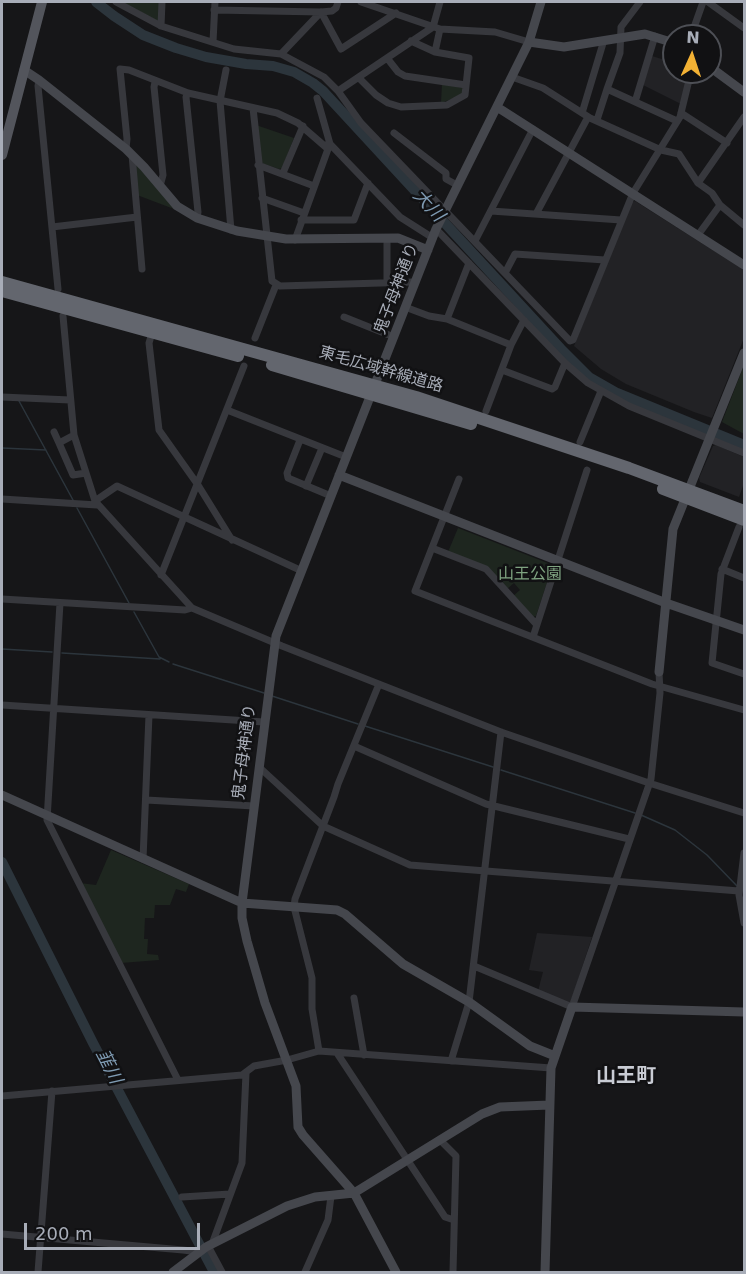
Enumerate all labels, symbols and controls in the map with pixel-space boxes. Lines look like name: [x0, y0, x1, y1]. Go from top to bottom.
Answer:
north arrow: [662, 24, 722, 84]
text: N: [686, 28, 700, 47]
water label: 大川: [408, 185, 448, 227]
street label: 鬼子母神通り: [371, 241, 423, 337]
street label: 東毛広域幹線道路: [317, 343, 445, 397]
park label: 山王公園: [498, 565, 562, 585]
street label: 鬼子母神通り: [230, 703, 260, 801]
water label: 韮川: [90, 1046, 126, 1088]
district label: 山王町: [596, 1065, 656, 1089]
scale bar: [27, 1211, 202, 1249]
text: 200 m: [35, 1223, 93, 1244]

